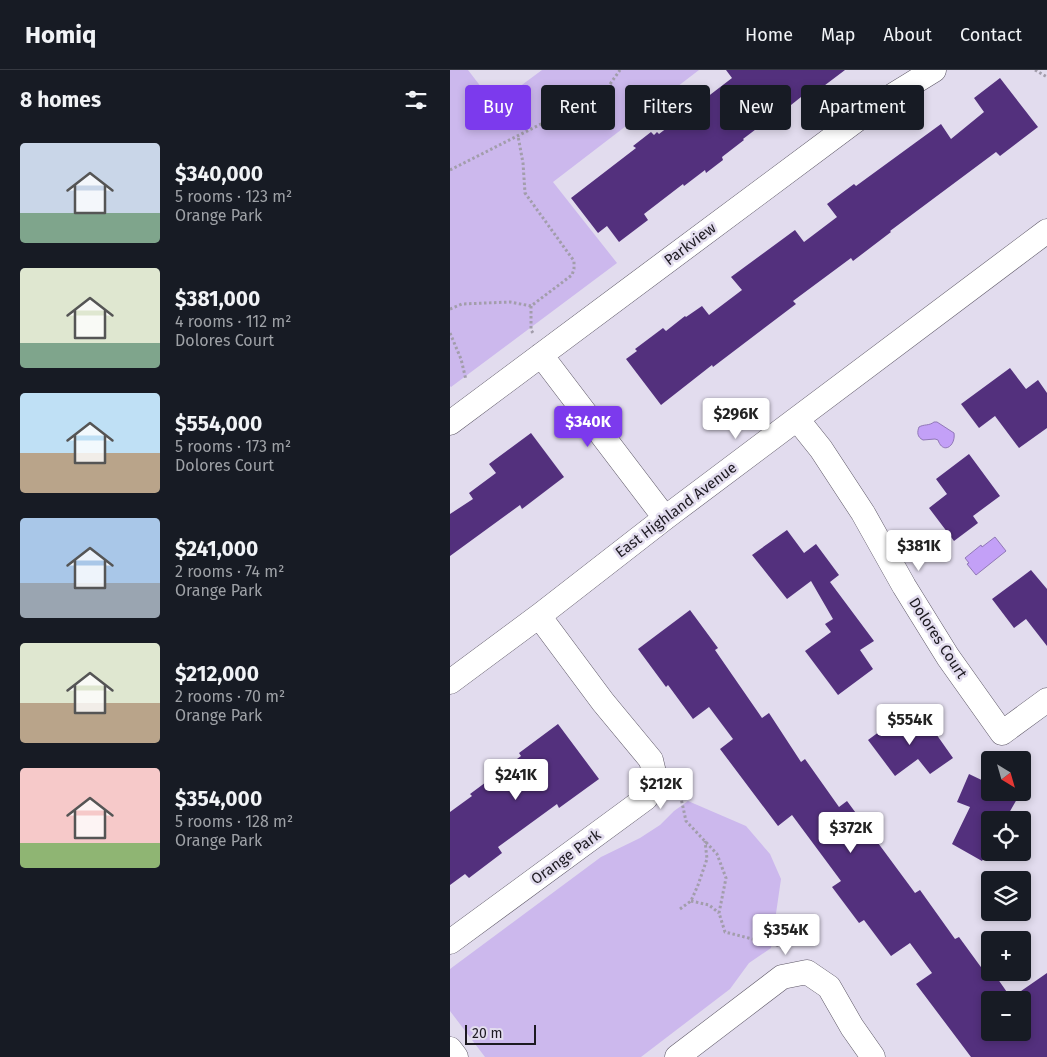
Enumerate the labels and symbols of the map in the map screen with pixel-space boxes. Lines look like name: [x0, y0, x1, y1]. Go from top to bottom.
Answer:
street label: Parkview: [661, 219, 720, 269]
pin: $296K: [701, 398, 771, 440]
pin: $340K: [553, 406, 623, 448]
street label: East Highland Avenue: [612, 458, 740, 562]
pin: $381K: [884, 530, 954, 572]
street label: Dolores Court: [905, 594, 971, 682]
pin: $554K: [875, 704, 945, 746]
north arrow: [981, 751, 1031, 801]
pin: $241K: [481, 758, 551, 801]
pin: $212K: [626, 768, 696, 810]
pin: $372K: [816, 812, 886, 854]
street label: Orange Park: [528, 825, 605, 888]
pin: $354K: [751, 914, 821, 956]
scale bar: [465, 1022, 536, 1045]

